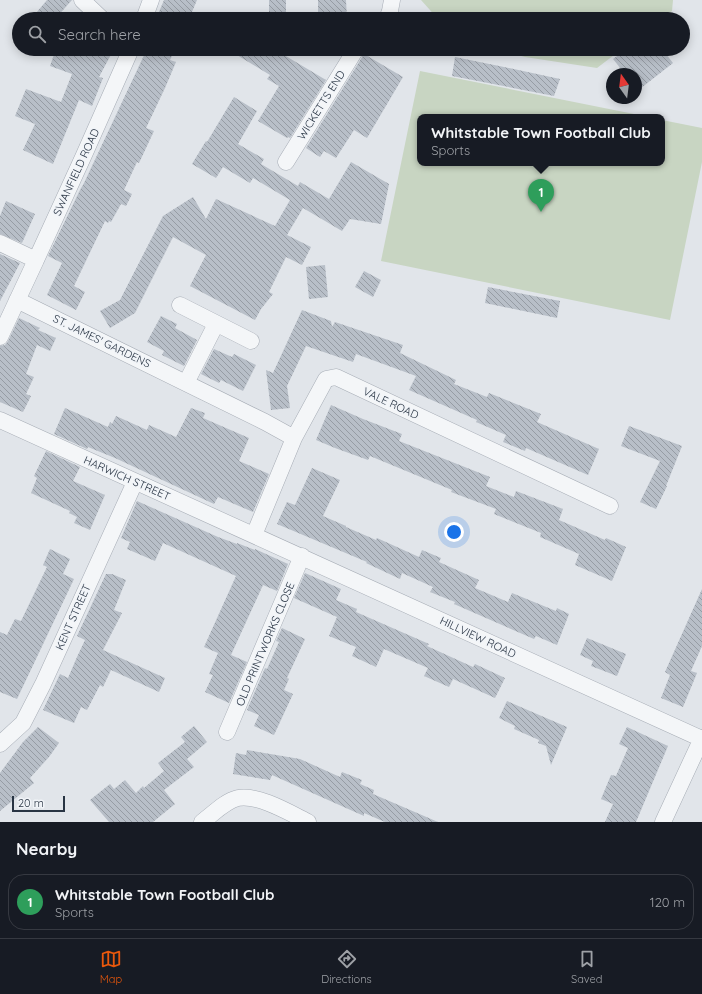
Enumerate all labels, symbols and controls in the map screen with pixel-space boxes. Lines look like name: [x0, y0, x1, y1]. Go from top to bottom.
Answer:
search box: [12, 12, 690, 56]
icon: search: [26, 23, 48, 45]
text: Search here: [58, 25, 141, 44]
street label: WICKETTS END: [294, 68, 348, 142]
north arrow: [606, 68, 642, 104]
popup: [417, 114, 665, 166]
text: Whitstable Town Football Club: [431, 123, 651, 142]
street label: SWANFIELD ROAD: [50, 126, 102, 218]
text: Sports: [431, 142, 470, 158]
pin: 1: [528, 179, 554, 212]
street label: ST. JAMES' GARDENS: [51, 311, 153, 371]
street label: VALE ROAD: [361, 384, 421, 422]
street label: HARWICH STREET: [82, 453, 173, 503]
your location: [444, 522, 464, 542]
street label: OLD PRINTWORKS CLOSE: [233, 580, 297, 708]
street label: KENT STREET: [52, 582, 94, 652]
street label: HILLVIEW ROAD: [438, 613, 518, 661]
scale bar: [12, 794, 65, 813]
text: 20 m: [18, 796, 44, 810]
text: Nearby: [16, 838, 77, 859]
text: Whitstable Town Football Club: [55, 885, 274, 904]
text: 1: [27, 894, 33, 910]
text: 120 m: [650, 894, 685, 910]
text: Sports: [55, 904, 94, 920]
tab: Map: [100, 948, 122, 986]
tab: Directions: [321, 948, 372, 986]
tab: Saved: [571, 948, 602, 986]

